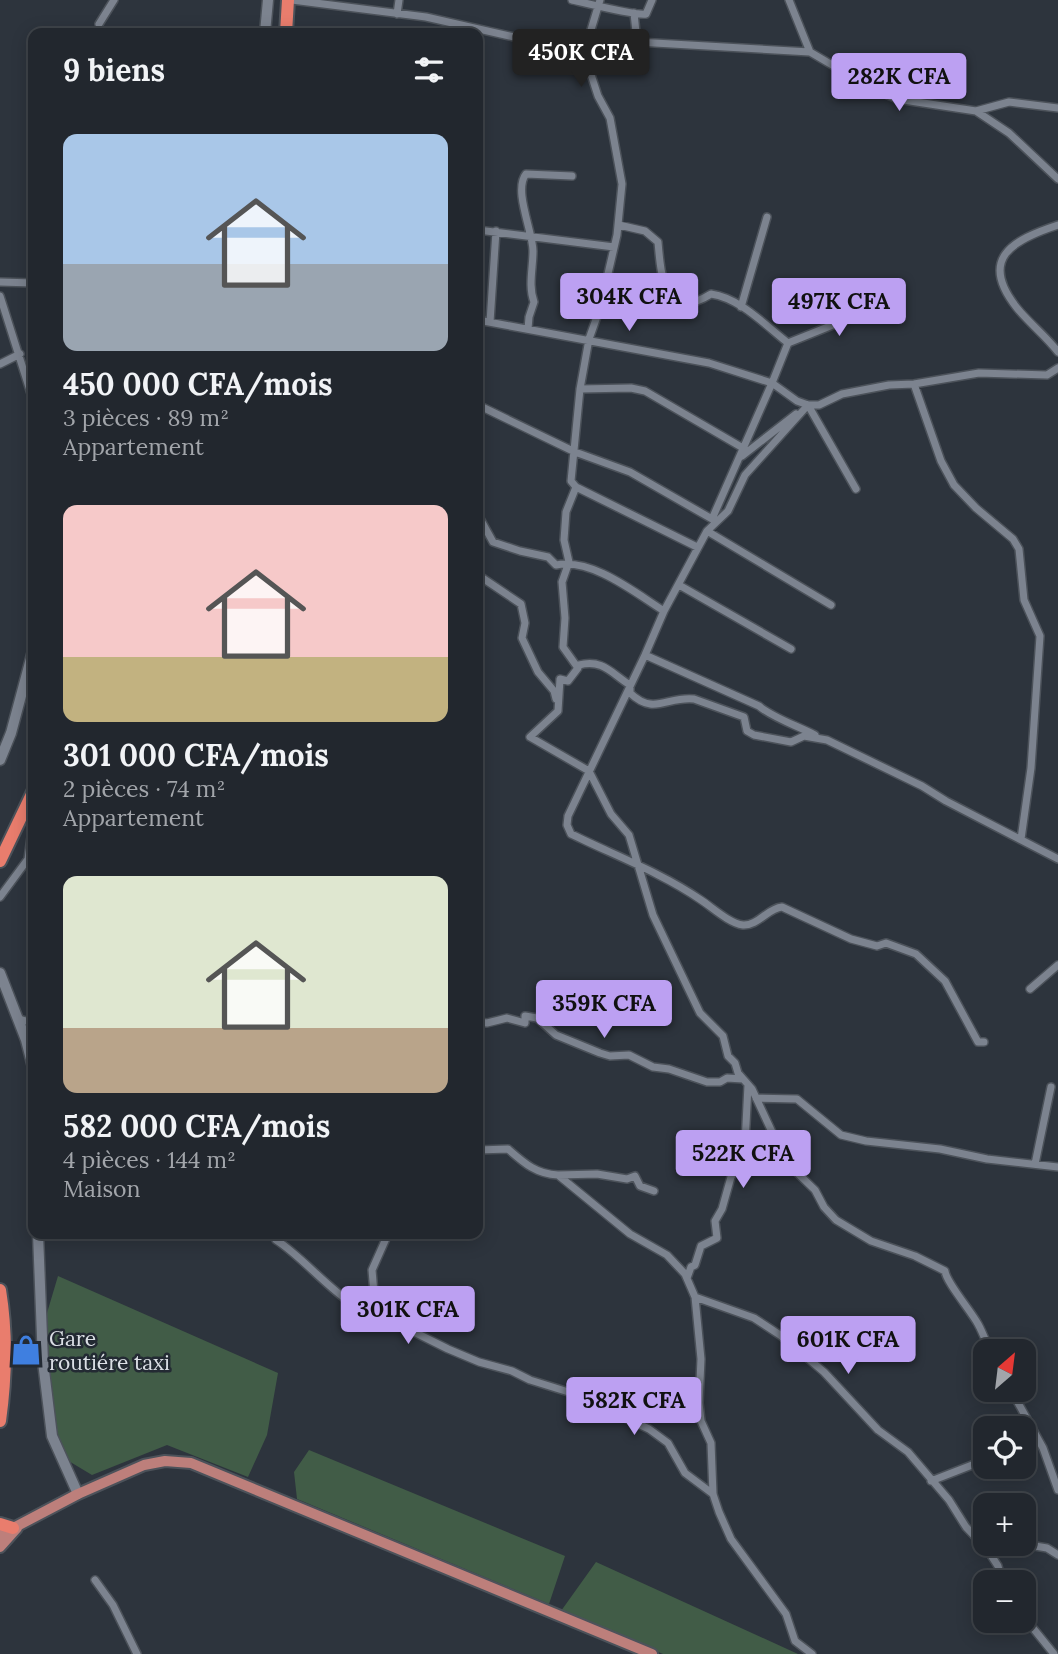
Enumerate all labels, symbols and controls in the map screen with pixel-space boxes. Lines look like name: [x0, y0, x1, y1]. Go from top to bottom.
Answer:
pin: 450K CFA: [509, 29, 653, 89]
text: 450K CFA: [528, 37, 634, 66]
text: 9 biens: [63, 51, 165, 89]
icon: filters: [410, 51, 448, 89]
pin: 282K CFA: [827, 54, 971, 113]
text: 282K CFA: [847, 61, 951, 90]
icon: home: [193, 180, 319, 306]
pin: 304K CFA: [557, 274, 701, 333]
pin: 497K CFA: [767, 278, 911, 338]
text: 304K CFA: [576, 281, 682, 310]
text: 497K CFA: [788, 286, 890, 315]
text: 450 000 CFA/mois: [63, 365, 333, 403]
text: 3 pièces · 89 m²: [63, 403, 229, 432]
text: Appartement: [63, 432, 204, 461]
icon: home: [193, 551, 319, 677]
text: 301 000 CFA/mois: [63, 736, 329, 774]
text: 2 pièces · 74 m²: [63, 774, 225, 803]
text: Appartement: [63, 803, 204, 832]
icon: home: [193, 922, 319, 1048]
pin: 359K CFA: [532, 981, 676, 1040]
text: 359K CFA: [552, 988, 656, 1017]
text: 582 000 CFA/mois: [63, 1107, 330, 1145]
pin: 522K CFA: [671, 1130, 815, 1190]
text: 522K CFA: [692, 1138, 794, 1167]
text: 4 pièces · 144 m²: [63, 1145, 236, 1174]
text: Maison: [63, 1174, 141, 1203]
pin: 301K CFA: [336, 1286, 480, 1346]
text: 301K CFA: [357, 1294, 459, 1323]
pin: 601K CFA: [776, 1316, 920, 1376]
text: 601K CFA: [797, 1324, 899, 1353]
place label: Gare routiére taxi: [49, 1325, 170, 1376]
shop icon: Gare routiére taxi: [9, 1333, 43, 1367]
north arrow: [973, 1339, 1036, 1402]
map controls: [973, 1339, 1036, 1633]
pin: 582K CFA: [562, 1378, 706, 1437]
text: 582K CFA: [582, 1385, 686, 1414]
button: locate: [973, 1416, 1036, 1479]
button: +: [973, 1493, 1036, 1556]
button: −: [973, 1570, 1036, 1633]

